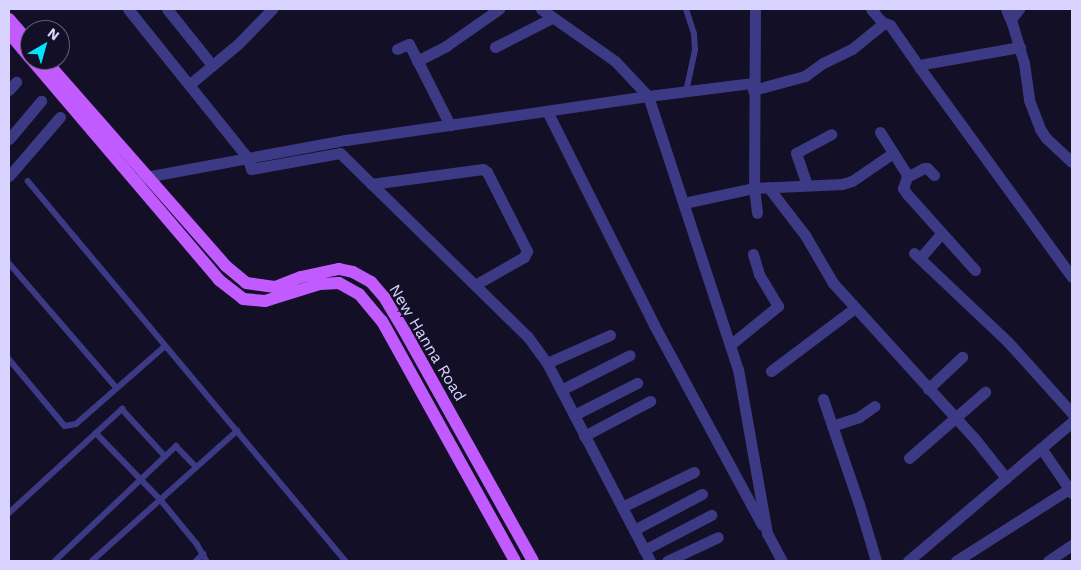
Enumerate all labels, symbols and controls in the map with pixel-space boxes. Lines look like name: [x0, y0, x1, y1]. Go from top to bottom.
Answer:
north arrow: [20, 20, 70, 70]
text: N: [45, 24, 63, 43]
street label: New Hanna Road: [384, 281, 470, 405]

